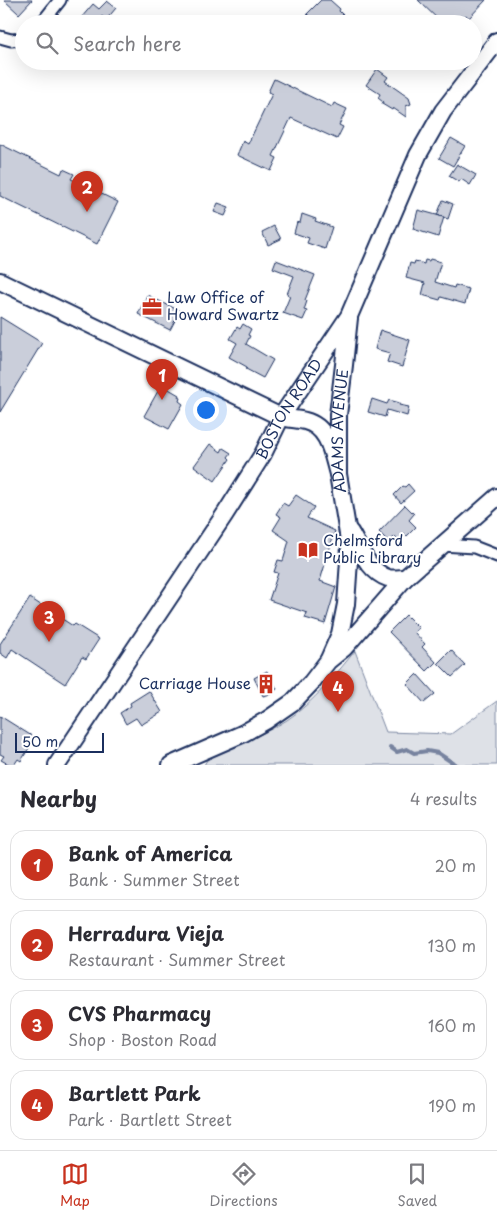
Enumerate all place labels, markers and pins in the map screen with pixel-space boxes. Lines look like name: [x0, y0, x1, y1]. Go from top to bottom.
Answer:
pin: 2: [71, 171, 103, 212]
place label: Law Office of Howard Swartz: [167, 285, 279, 325]
office icon: Law Office of Howard Swartz: [141, 296, 163, 318]
pin: 1: [146, 359, 178, 400]
place label: Chelmsford Public Library: [323, 528, 421, 568]
library icon: Chelmsford Public Library: [297, 539, 319, 561]
pin: 3: [33, 601, 65, 642]
place label: Carriage House: [139, 671, 251, 694]
pin: 4: [322, 671, 354, 712]
building icon: Carriage House: [255, 673, 277, 695]

